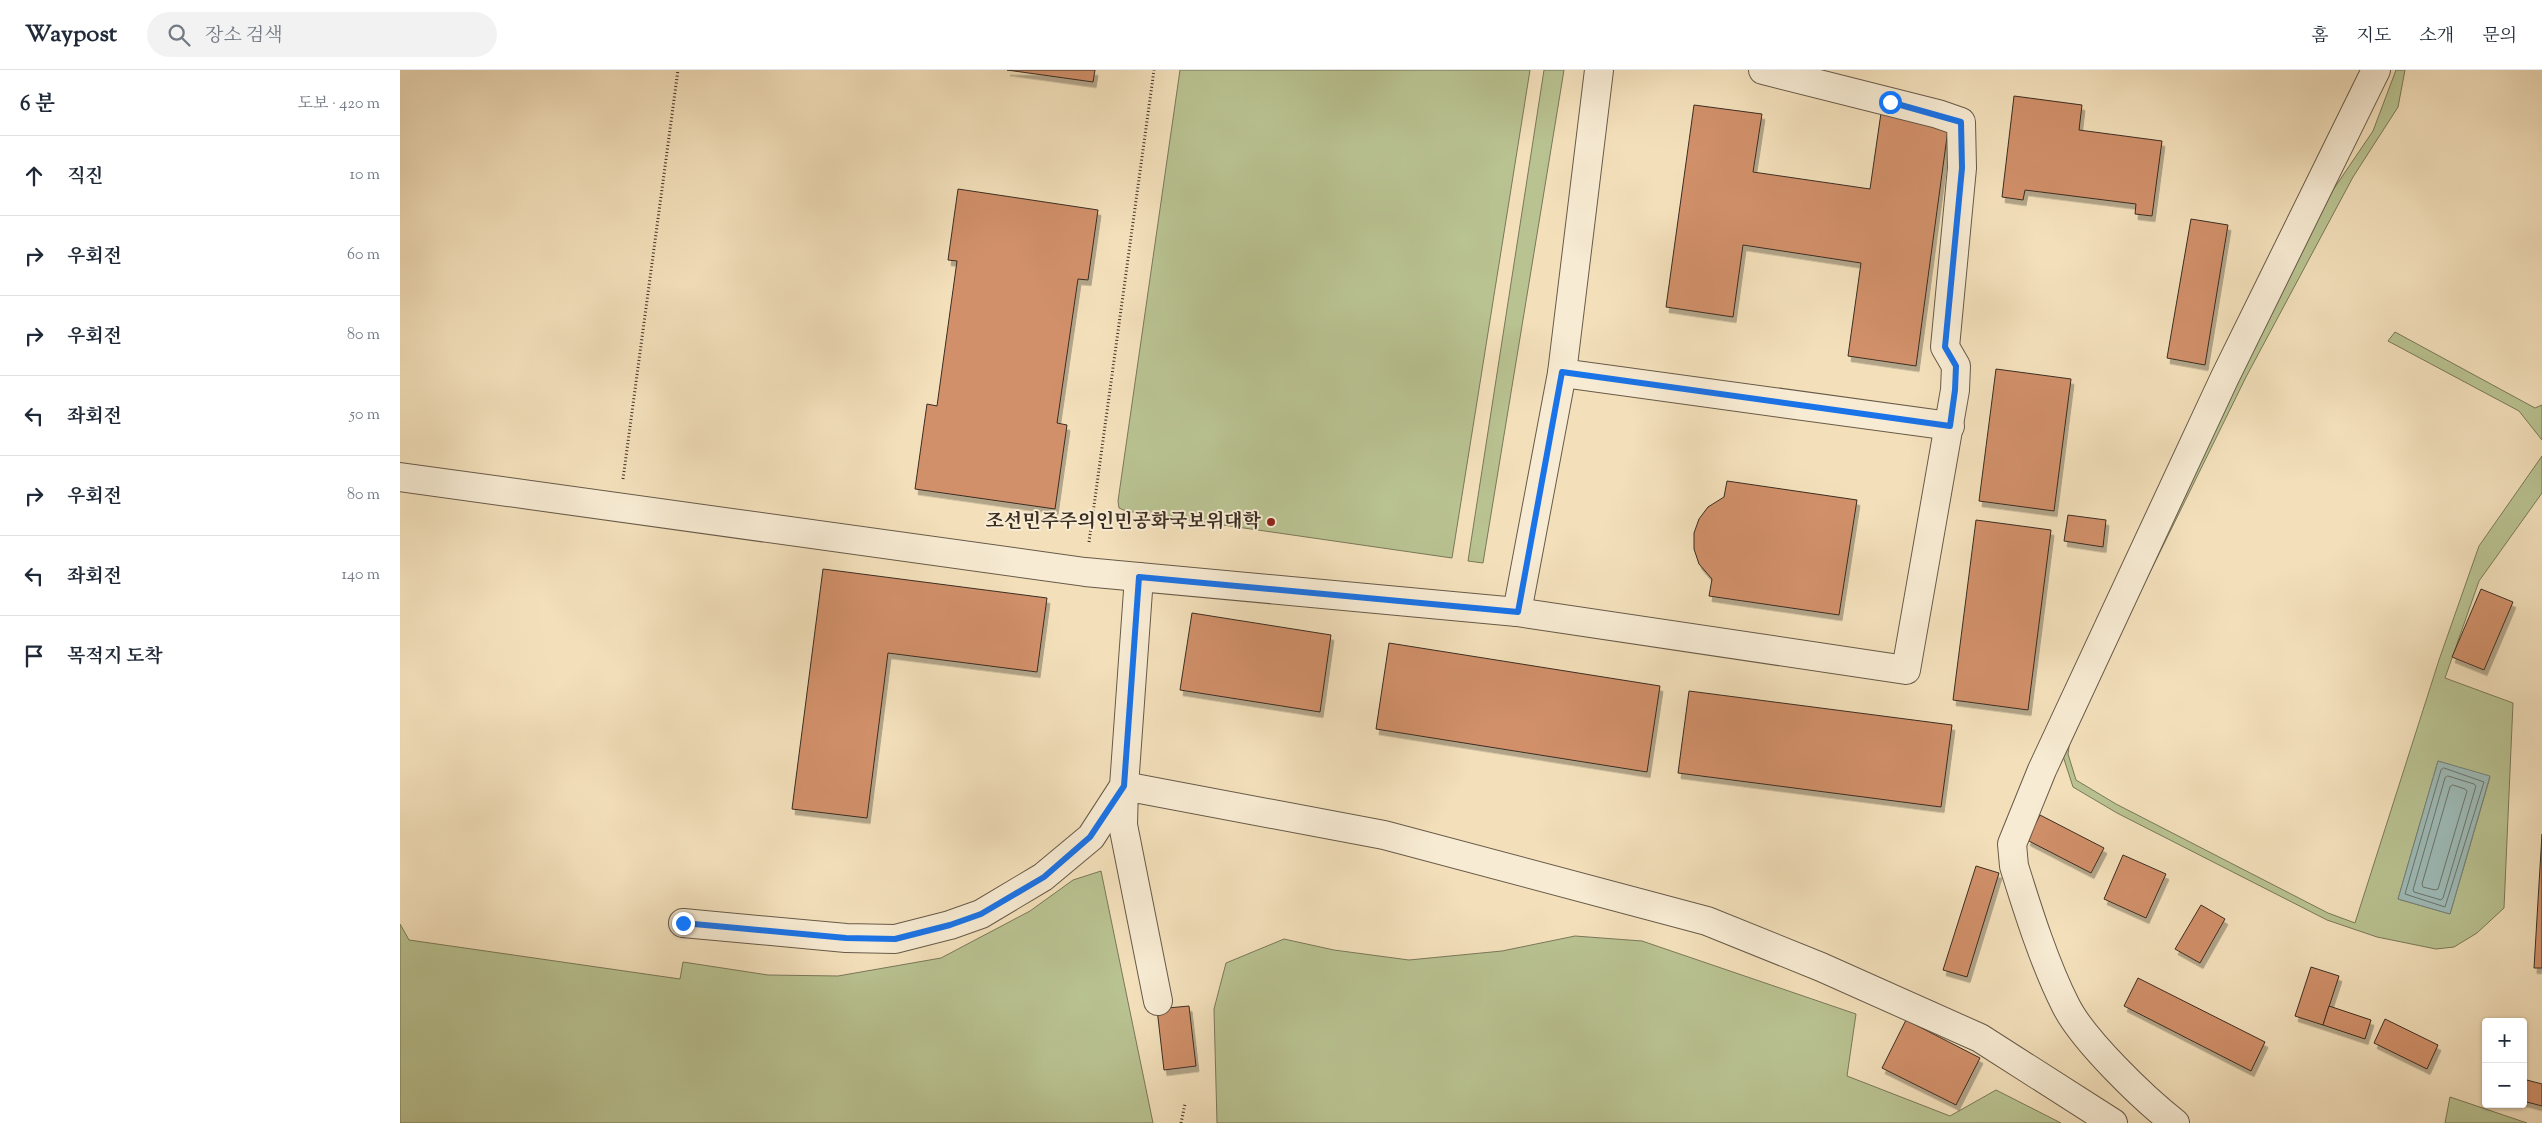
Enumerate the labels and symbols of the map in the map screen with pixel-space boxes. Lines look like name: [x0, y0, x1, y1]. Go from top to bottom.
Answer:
route start: [1879, 91, 1902, 114]
place label: 조선민주주의인민공화국보위대학: [986, 509, 1262, 536]
marker: 조선민주주의인민공화국보위대학: [1265, 516, 1277, 528]
route end: [672, 912, 695, 935]

